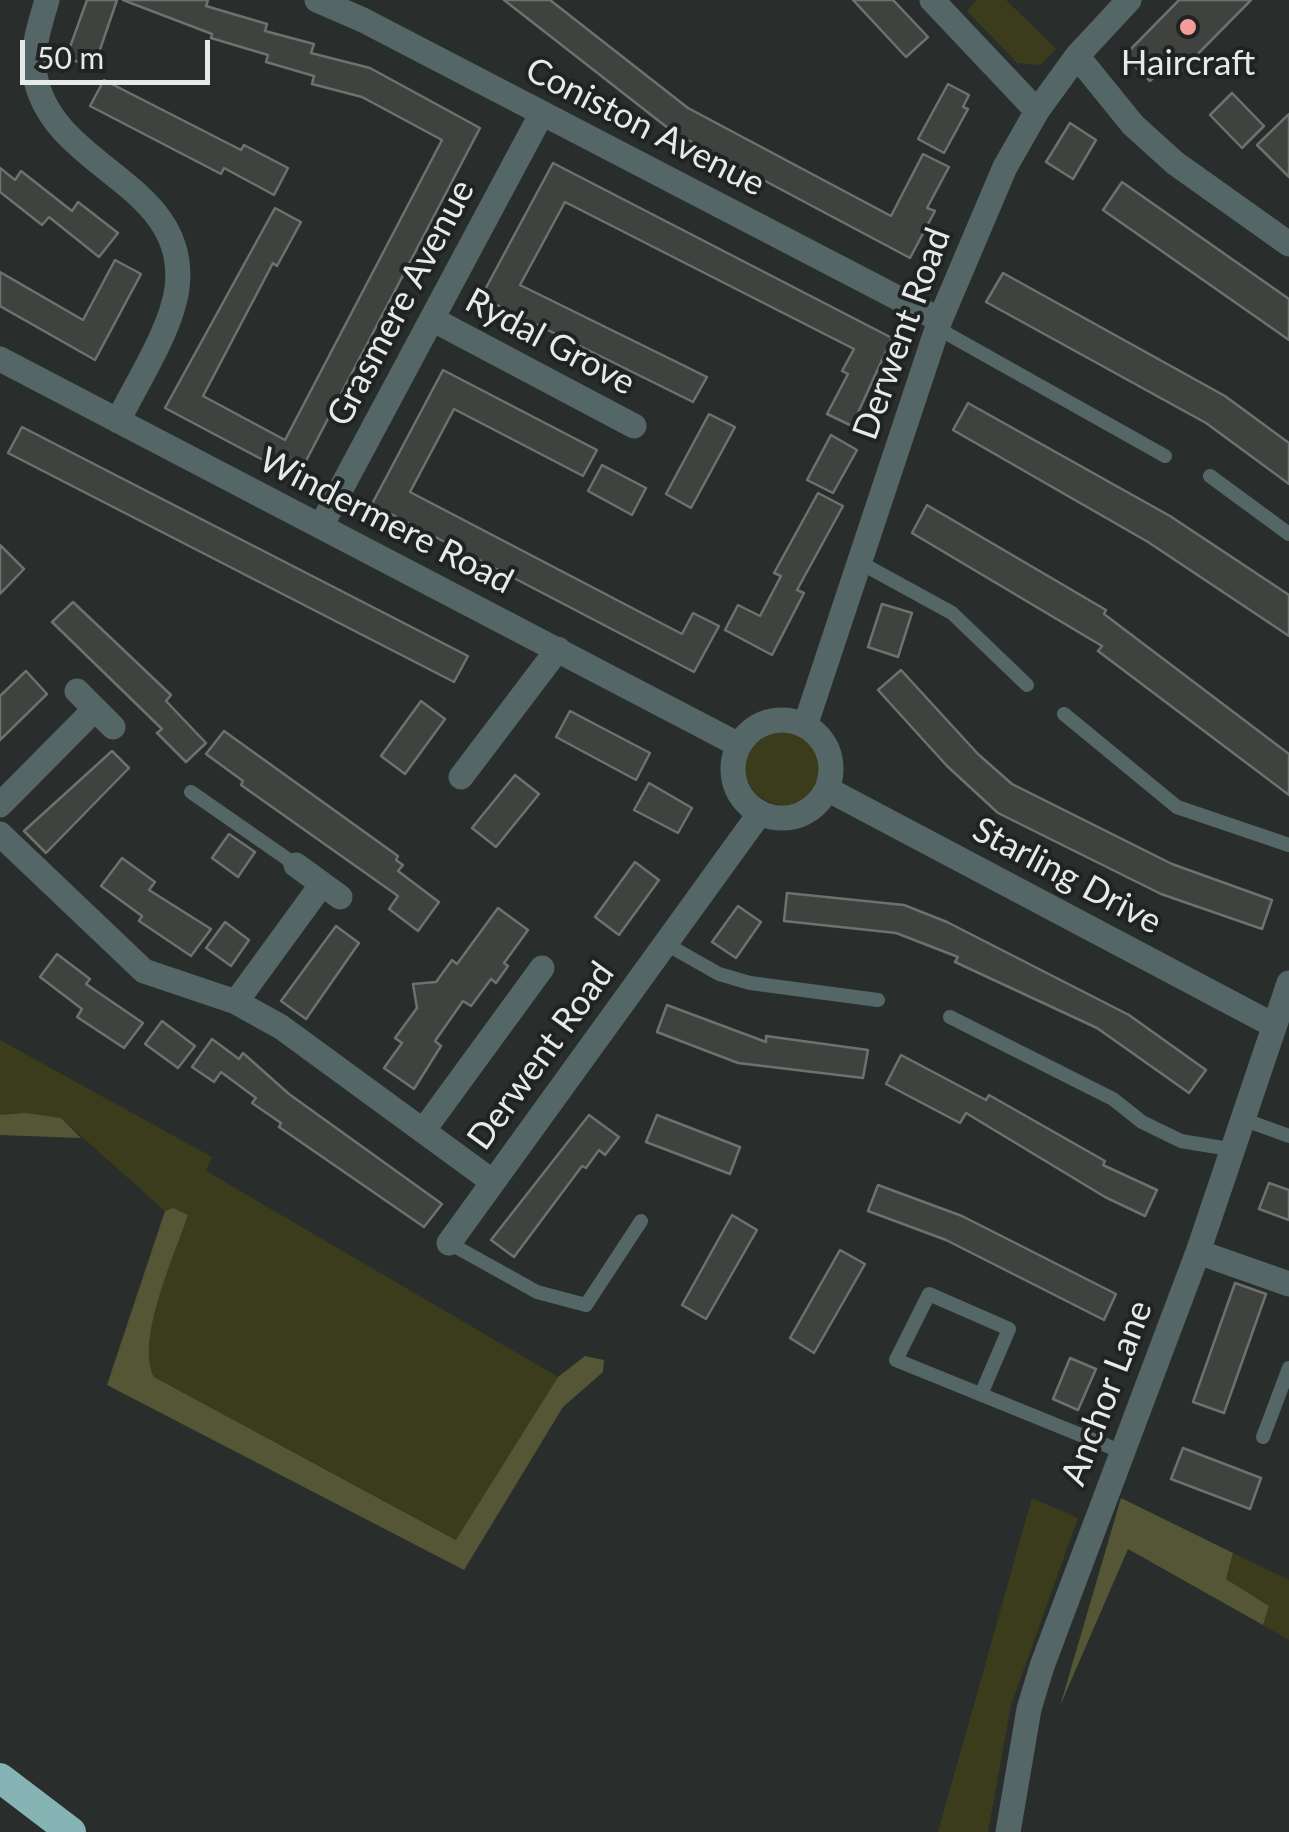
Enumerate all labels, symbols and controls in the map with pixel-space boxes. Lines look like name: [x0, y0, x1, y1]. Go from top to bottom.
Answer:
marker: Haircraft: [1177, 16, 1199, 38]
scale bar: [25, 20, 215, 82]
text: 50 m: [37, 39, 104, 75]
place label: Haircraft: [1121, 43, 1255, 85]
street label: Coniston Avenue: [518, 49, 772, 205]
street label: Grasmere Avenue: [318, 173, 484, 433]
street label: Derwent Road: [844, 223, 960, 445]
street label: Rydal Grove: [458, 280, 642, 404]
street label: Windermere Road: [252, 439, 520, 603]
street label: Starling Drive: [965, 809, 1169, 943]
street label: Derwent Road: [459, 954, 623, 1158]
street label: Anchor Lane: [1053, 1295, 1161, 1491]

